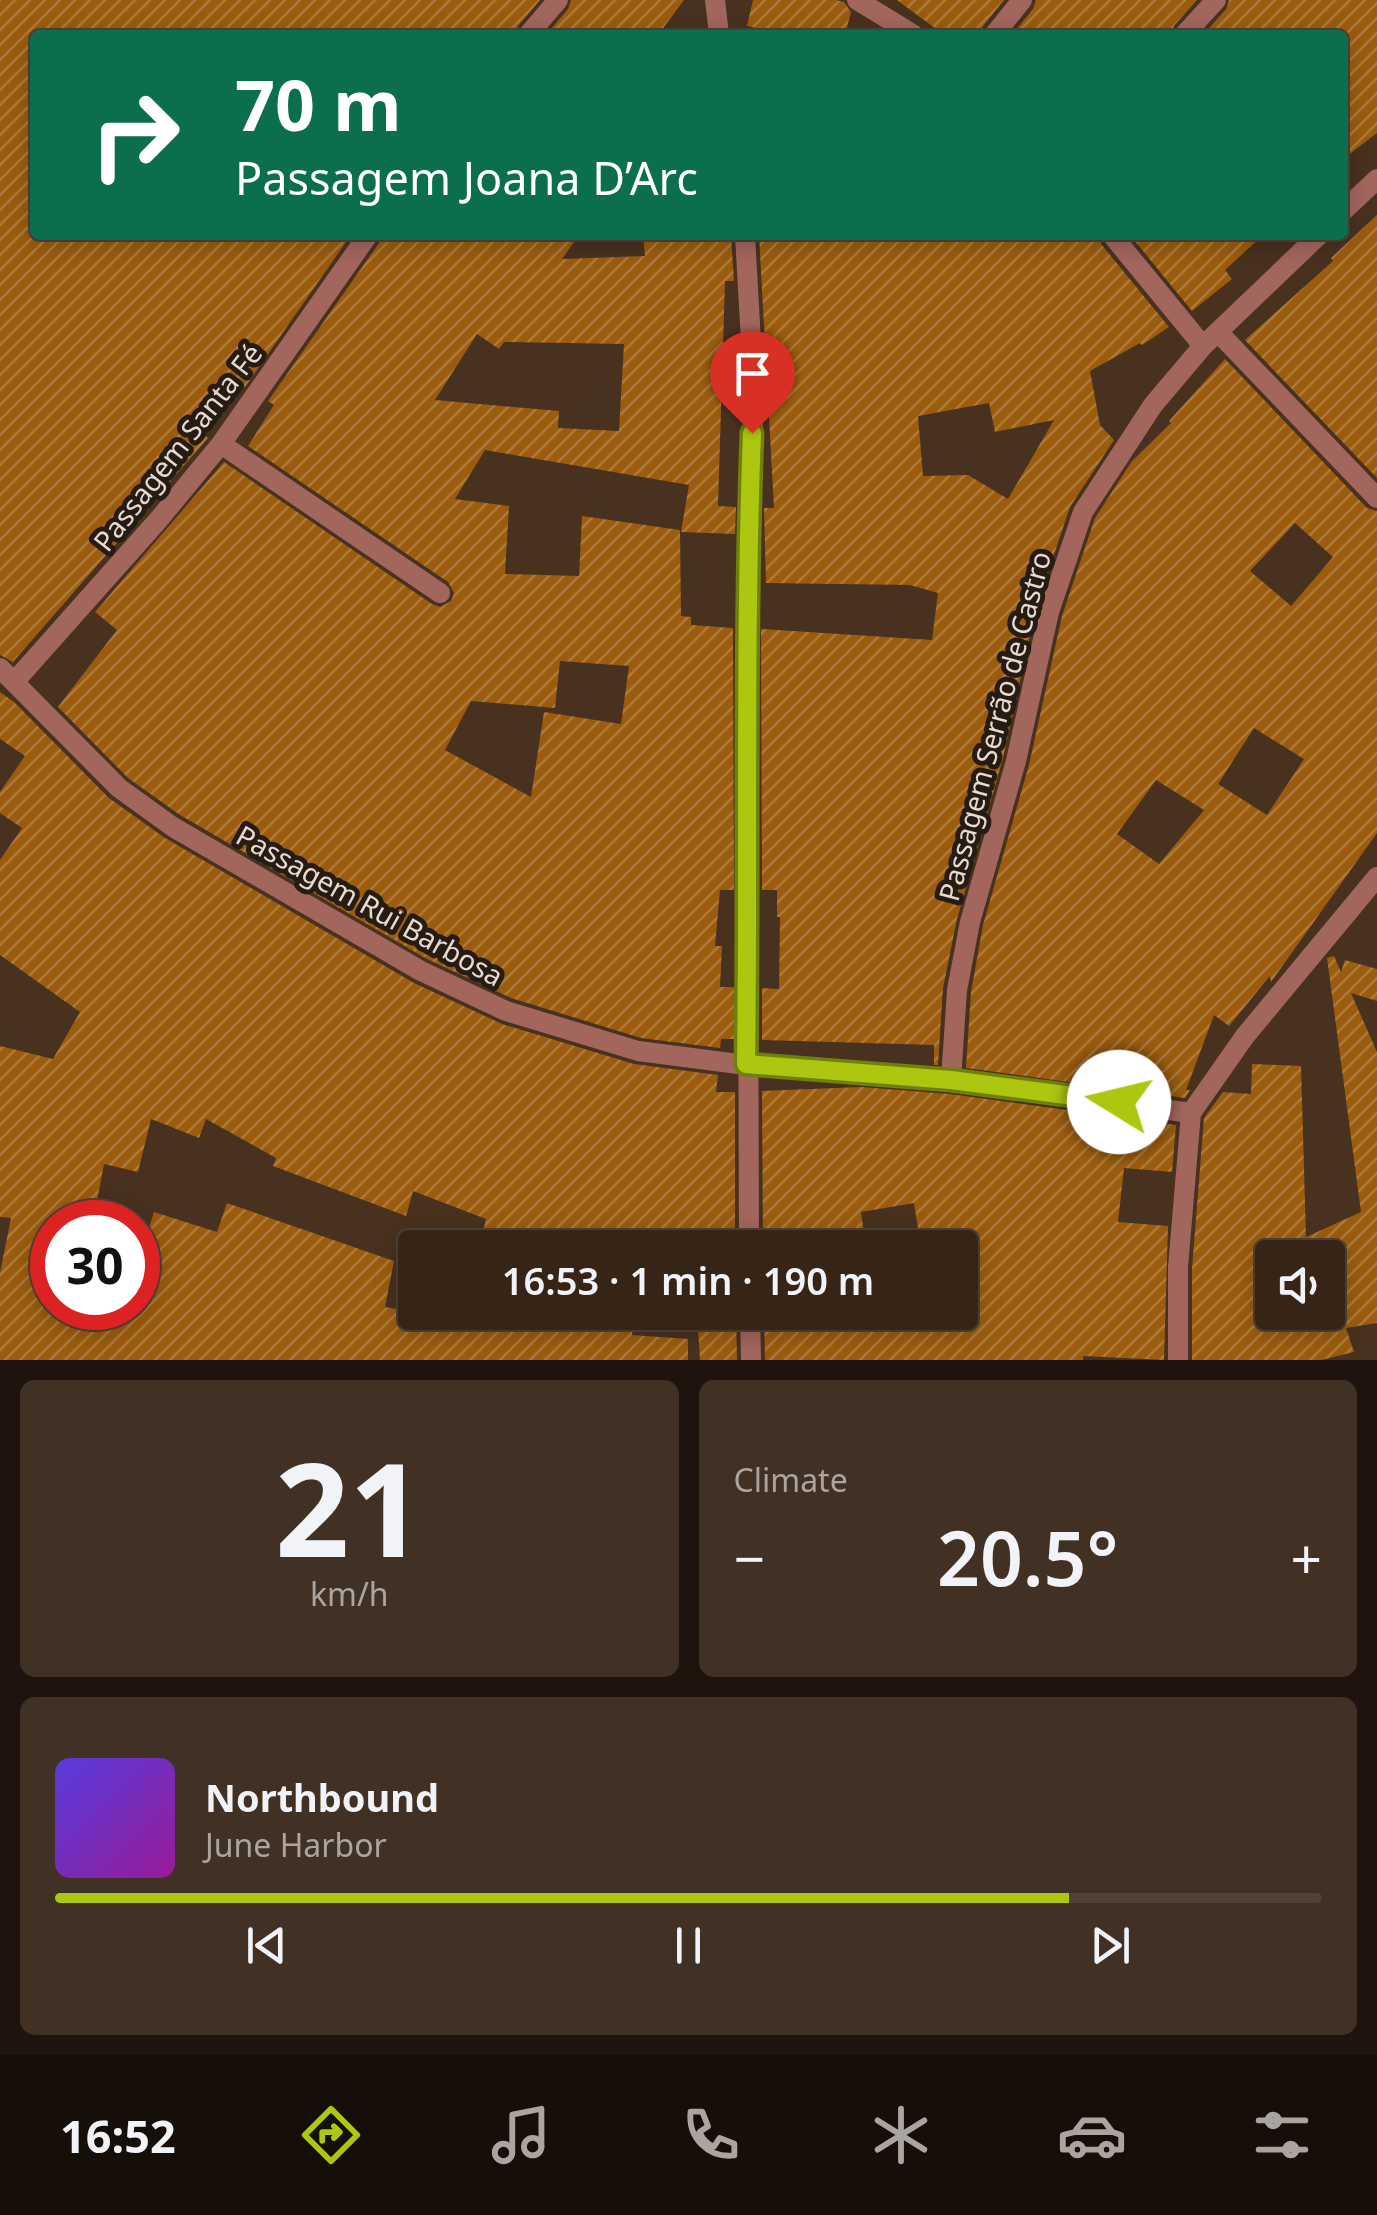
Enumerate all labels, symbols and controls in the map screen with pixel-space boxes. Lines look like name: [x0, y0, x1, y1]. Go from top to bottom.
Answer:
text: 70 m: [235, 56, 402, 152]
icon: right: [70, 70, 200, 200]
text: Passagem Joana D’Arc: [235, 147, 698, 208]
pin: [710, 331, 795, 434]
street label: Passagem Santa Fé: [84, 335, 270, 559]
icon: arrive: [725, 346, 780, 401]
street label: Passagem Serrão de Castro: [929, 547, 1059, 905]
street label: Passagem Rui Barbosa: [230, 816, 510, 994]
position arrow: [1067, 1050, 1171, 1154]
speed limit sign: 30: [30, 1200, 160, 1330]
map controls: [1255, 1240, 1345, 1330]
button: sound: [1255, 1240, 1345, 1330]
text: 16:53 · 1 min · 190 m: [502, 1254, 874, 1306]
text: 21: [275, 1418, 424, 1595]
text: Climate: [734, 1458, 848, 1501]
text: 20.5°: [937, 1506, 1118, 1608]
text: −: [734, 1520, 765, 1595]
text: +: [1291, 1520, 1322, 1595]
text: km/h: [310, 1572, 389, 1615]
text: Northbound: [205, 1771, 439, 1823]
text: June Harbor: [205, 1823, 387, 1866]
icon: previous: [239, 1918, 294, 1973]
icon: pause: [661, 1918, 716, 1973]
icon: next: [1083, 1918, 1138, 1973]
icon: directions: [296, 2100, 366, 2170]
icon: music: [486, 2100, 556, 2170]
icon: phone: [676, 2100, 746, 2170]
icon: climate: [866, 2100, 936, 2170]
icon: car: [1057, 2100, 1127, 2170]
icon: filters: [1247, 2100, 1317, 2170]
text: 16:52: [60, 2105, 176, 2166]

